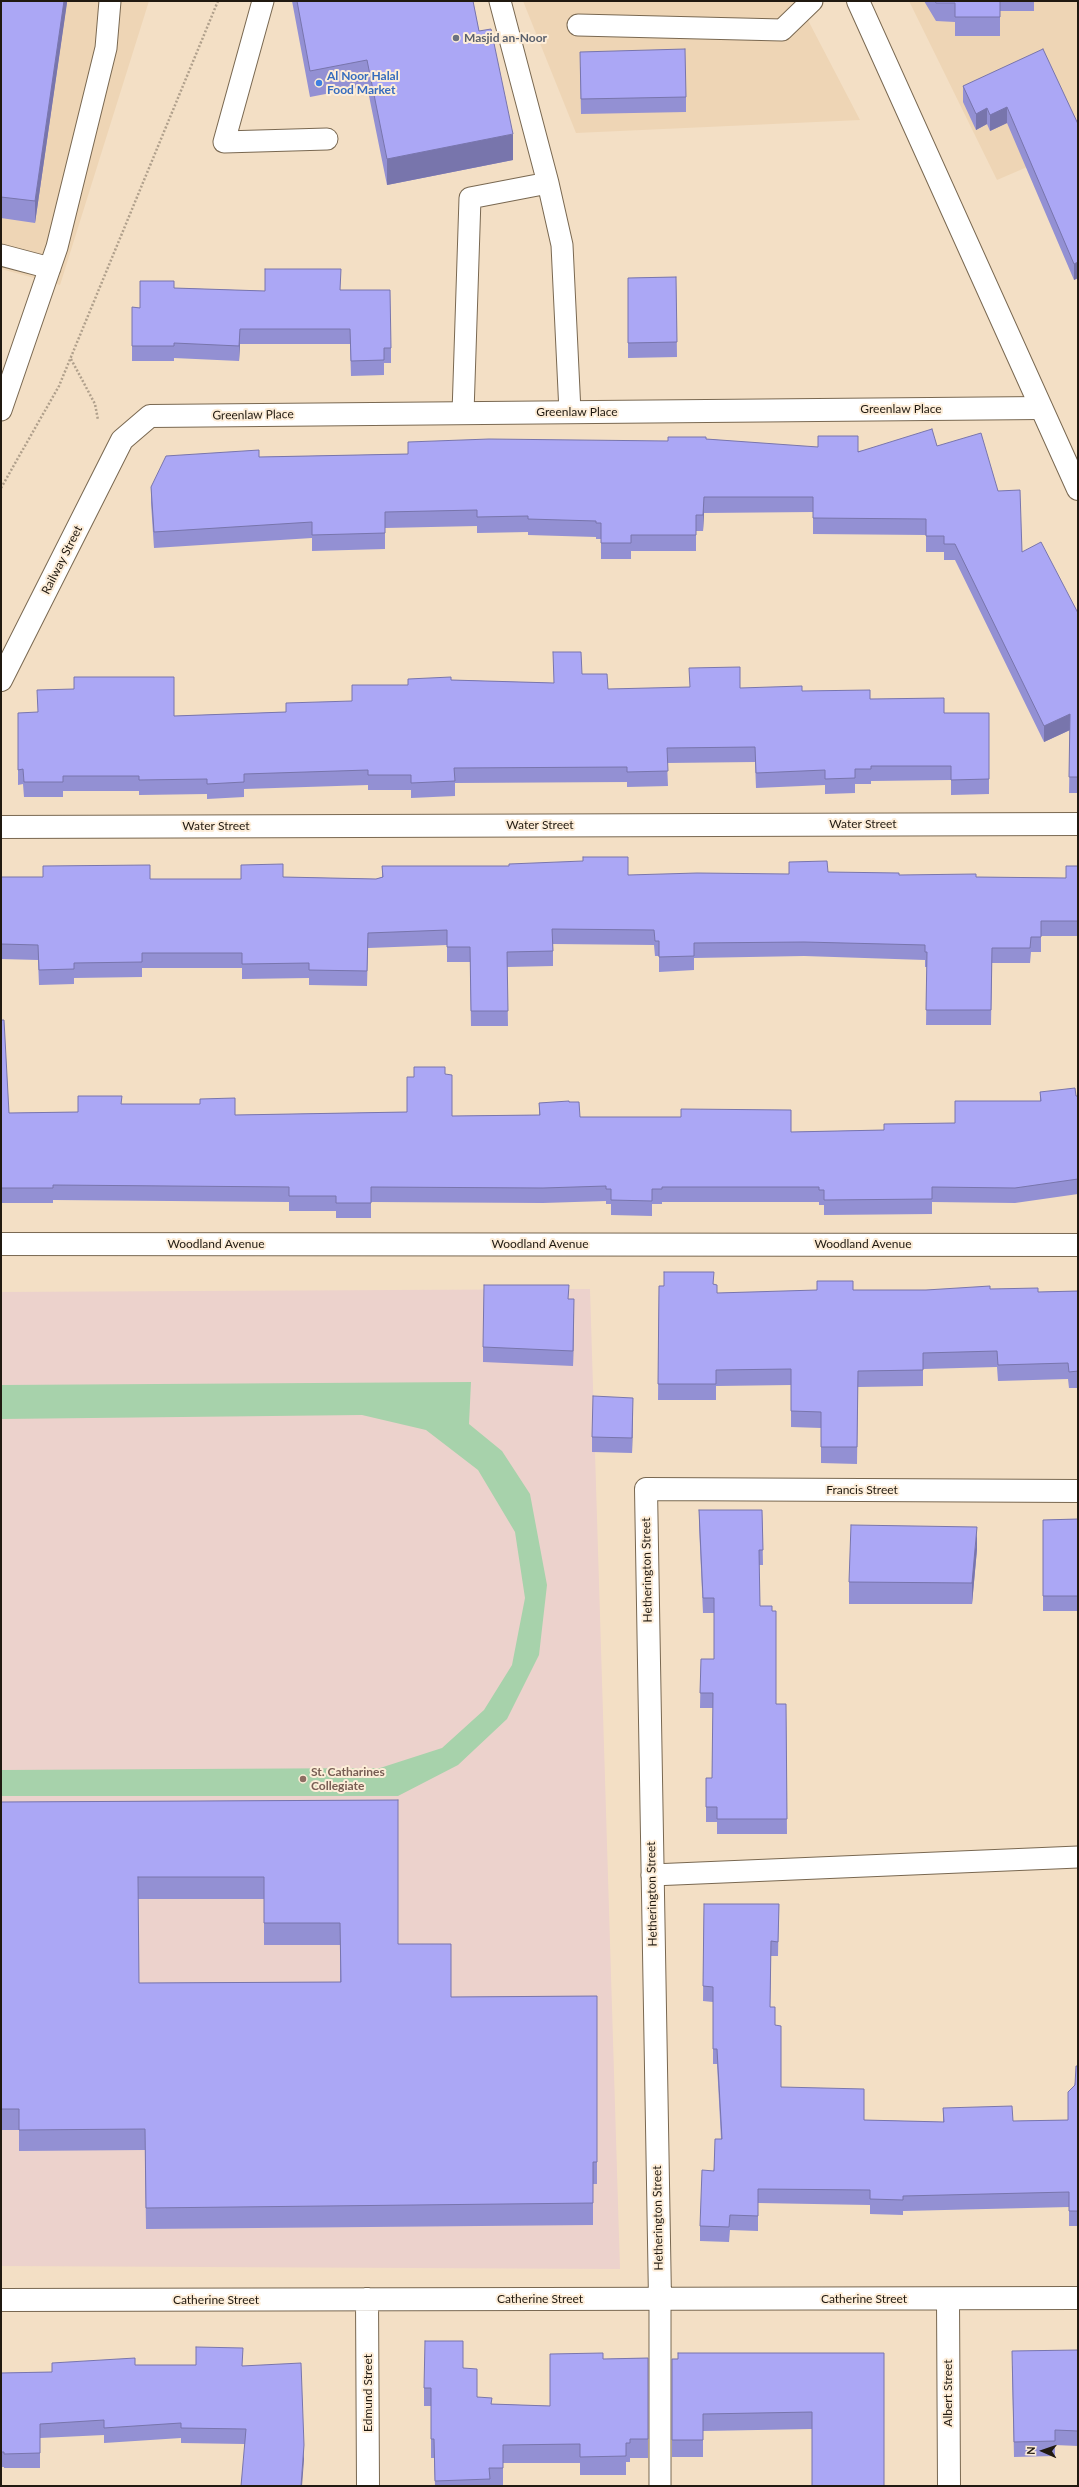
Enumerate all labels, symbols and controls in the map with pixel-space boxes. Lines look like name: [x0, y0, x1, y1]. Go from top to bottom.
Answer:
place label: Masjid an-Noor: [464, 31, 547, 45]
marker: Masjid an-Noor: [451, 33, 461, 43]
place label: Al Noor Halal Food Market: [327, 69, 399, 97]
marker: Al Noor Halal Food Market: [314, 78, 324, 88]
street label: Greenlaw Place: [860, 402, 942, 416]
street label: Greenlaw Place: [536, 405, 618, 419]
street label: Greenlaw Place: [212, 407, 294, 423]
street label: Railway Street: [39, 523, 85, 597]
street label: Water Street: [829, 817, 897, 831]
street label: Water Street: [506, 818, 574, 832]
street label: Water Street: [182, 819, 250, 833]
street label: Woodland Avenue: [167, 1237, 265, 1251]
street label: Woodland Avenue: [491, 1237, 589, 1251]
street label: Woodland Avenue: [814, 1237, 912, 1251]
street label: Francis Street: [826, 1483, 898, 1497]
street label: Hetherington Street: [639, 1517, 655, 1623]
place label: St. Catharines Collegiate: [311, 1765, 385, 1793]
marker: St. Catharines Collegiate: [298, 1774, 308, 1784]
street label: Hetherington Street: [644, 1841, 660, 1947]
street label: Hetherington Street: [650, 2165, 666, 2271]
street label: Catherine Street: [497, 2292, 583, 2306]
street label: Catherine Street: [821, 2292, 907, 2306]
street label: Catherine Street: [173, 2293, 259, 2307]
street label: Edmund Street: [361, 2354, 375, 2432]
street label: Albert Street: [941, 2359, 955, 2427]
north arrow: [1023, 2431, 1063, 2471]
text: N: [1024, 2446, 1037, 2455]

